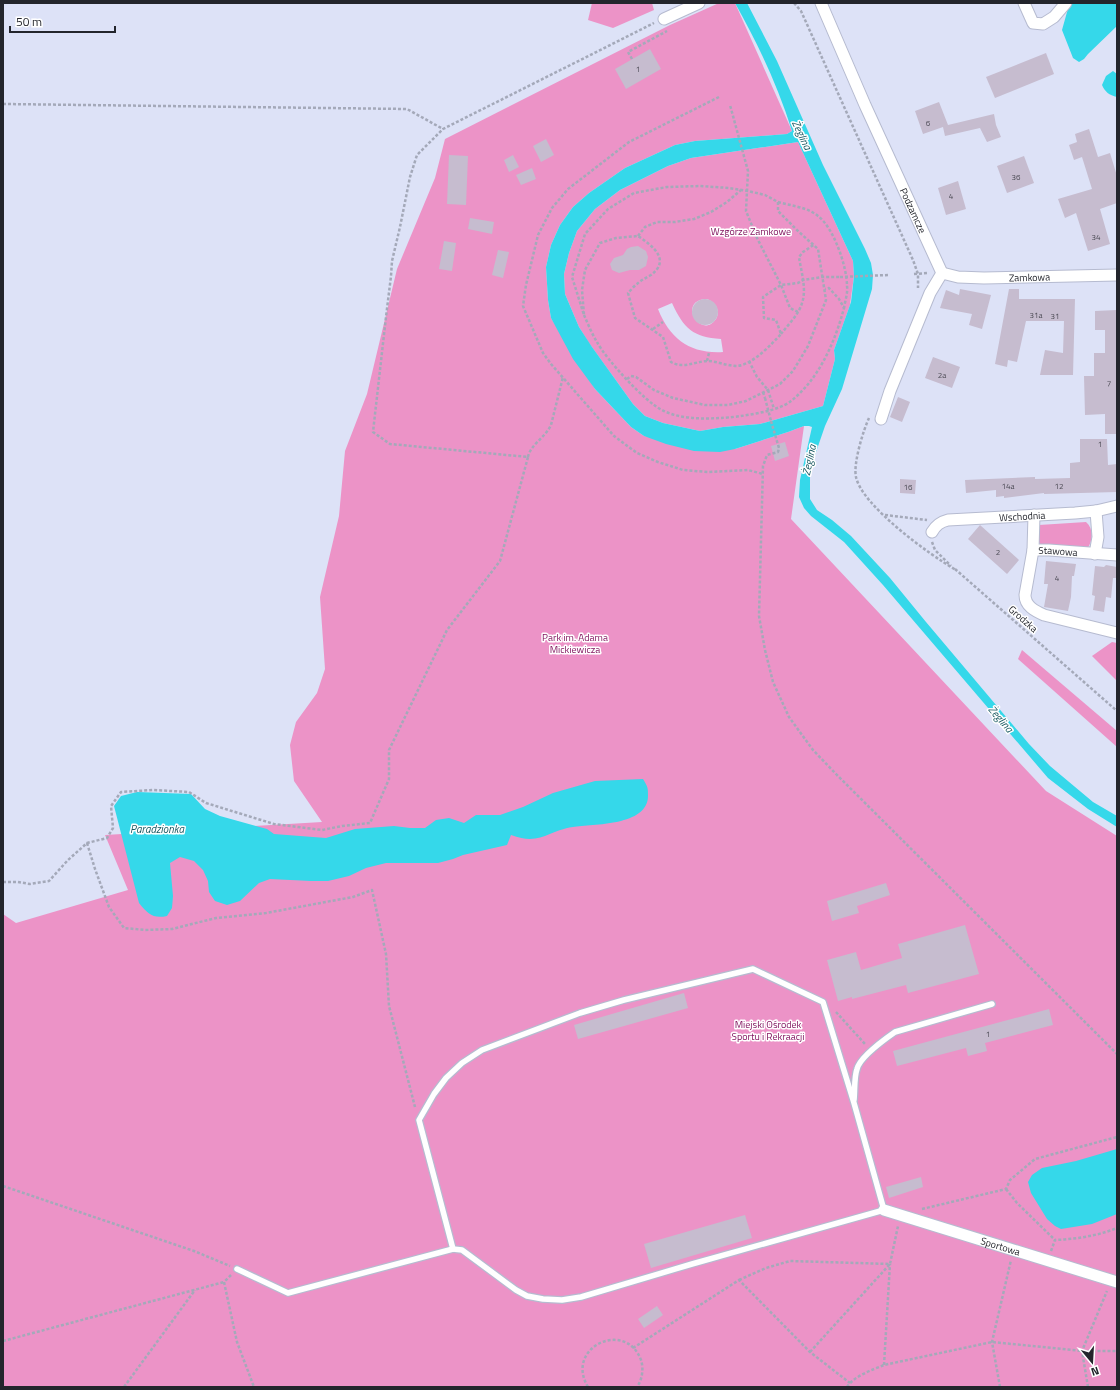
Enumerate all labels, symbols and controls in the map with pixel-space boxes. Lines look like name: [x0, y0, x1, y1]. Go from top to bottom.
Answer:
scale bar: [10, 8, 115, 34]
text: 50 m: [16, 12, 42, 31]
house number: 1: [636, 63, 640, 75]
water label: Żeglina: [788, 117, 816, 153]
house number: 6: [926, 117, 931, 129]
house number: 36: [1012, 171, 1021, 183]
street label: Podzamcze: [896, 185, 930, 235]
house number: 4: [949, 190, 954, 202]
park label: Wzgórze Zamkowe: [711, 224, 791, 239]
house number: 34: [1092, 231, 1101, 243]
street label: Zamkowa: [1009, 269, 1050, 285]
house number: 31a: [1030, 309, 1042, 321]
house number: 31: [1051, 310, 1059, 322]
house number: 2a: [938, 369, 946, 381]
house number: 7: [1107, 377, 1111, 389]
house number: 1: [1098, 438, 1102, 450]
water label: Żeglina: [798, 443, 820, 477]
house number: 14a: [1002, 480, 1014, 492]
house number: 12: [1055, 480, 1063, 492]
house number: 16: [904, 481, 913, 493]
street label: Wschodnia: [999, 507, 1046, 525]
street label: Stawowa: [1038, 542, 1078, 560]
house number: 2: [996, 546, 1000, 558]
house number: 4: [1055, 572, 1060, 584]
street label: Grodzka: [1005, 602, 1041, 636]
park label: Park im. Adama Mickiewicza: [542, 630, 608, 657]
water label: Żeglina: [985, 702, 1018, 736]
water label: Paradzionka: [130, 821, 184, 837]
park label: Miejski Ośrodek Sportu i Rekraacji: [732, 1017, 804, 1044]
house number: 1: [986, 1028, 990, 1040]
street label: Sportowa: [979, 1233, 1022, 1259]
north arrow: [1072, 1342, 1112, 1382]
text: N: [1089, 1363, 1101, 1380]

